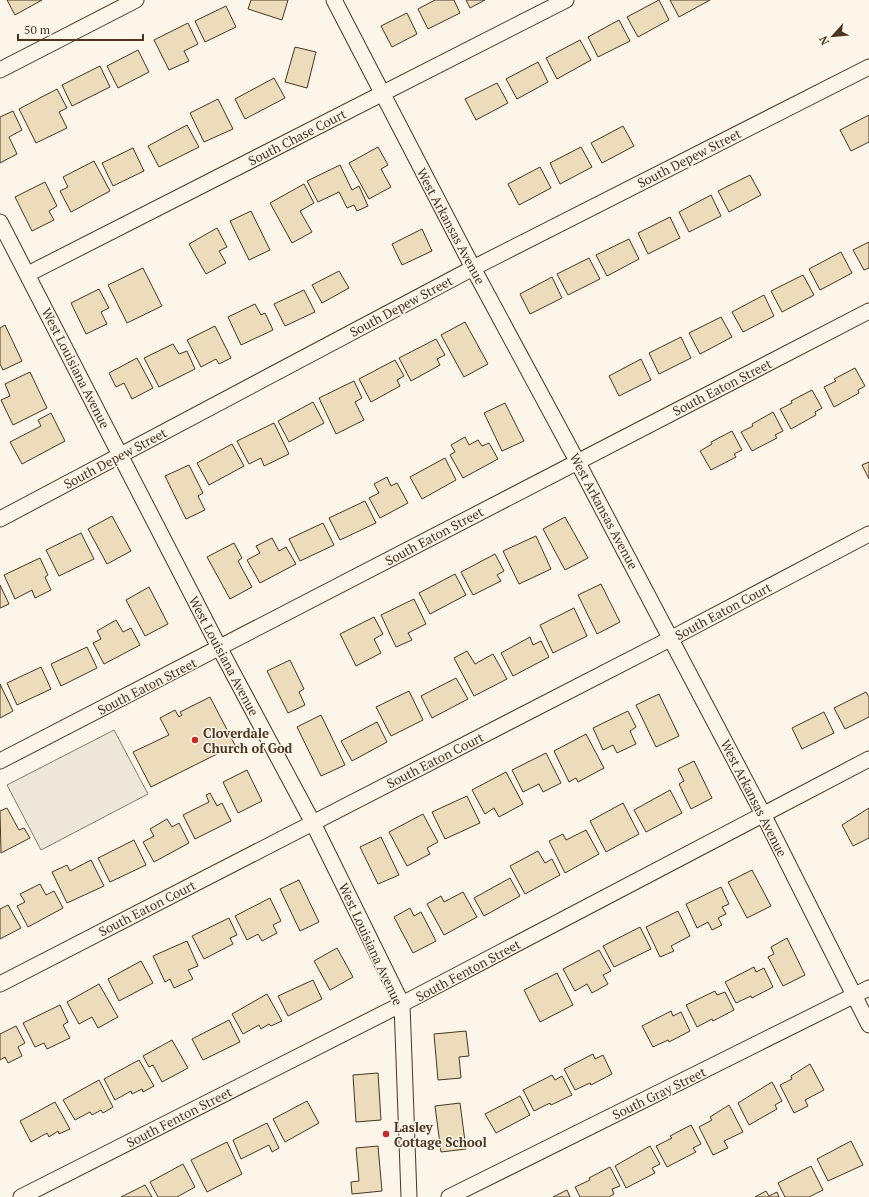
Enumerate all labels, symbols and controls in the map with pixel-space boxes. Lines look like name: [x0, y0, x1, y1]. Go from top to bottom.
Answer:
scale bar: [18, 16, 143, 42]
north arrow: [813, 16, 853, 56]
text: 50 m: [24, 22, 51, 37]
text: N: [816, 33, 832, 47]
street label: South Chase Court: [245, 104, 349, 169]
street label: South Depew Street: [634, 124, 744, 192]
street label: West Arkansas Avenue: [413, 165, 489, 287]
street label: South Depew Street: [346, 271, 456, 341]
street label: West Louisiana Avenue: [38, 305, 114, 431]
street label: South Eaton Street: [669, 354, 775, 420]
street label: South Depew Street: [60, 423, 170, 493]
street label: West Arkansas Avenue: [566, 450, 642, 572]
street label: South Eaton Street: [382, 502, 486, 570]
street label: South Eaton Court: [672, 578, 775, 644]
street label: West Louisiana Avenue: [185, 593, 263, 719]
street label: South Eaton Street: [94, 653, 200, 719]
place label: Cloverdale Church of God: [203, 724, 293, 757]
street label: South Eaton Court: [383, 728, 487, 792]
marker: Cloverdale Church of God: [190, 735, 200, 745]
street label: West Arkansas Avenue: [717, 736, 791, 860]
street label: South Eaton Court: [95, 876, 199, 940]
street label: West Louisiana Avenue: [335, 880, 407, 1008]
street label: South Fenton Street: [412, 935, 524, 1005]
street label: South Gray Street: [609, 1062, 709, 1123]
street label: South Fenton Street: [123, 1083, 235, 1151]
place label: Lasley Cottage School: [394, 1118, 487, 1151]
marker: Lasley Cottage School: [381, 1129, 391, 1139]

